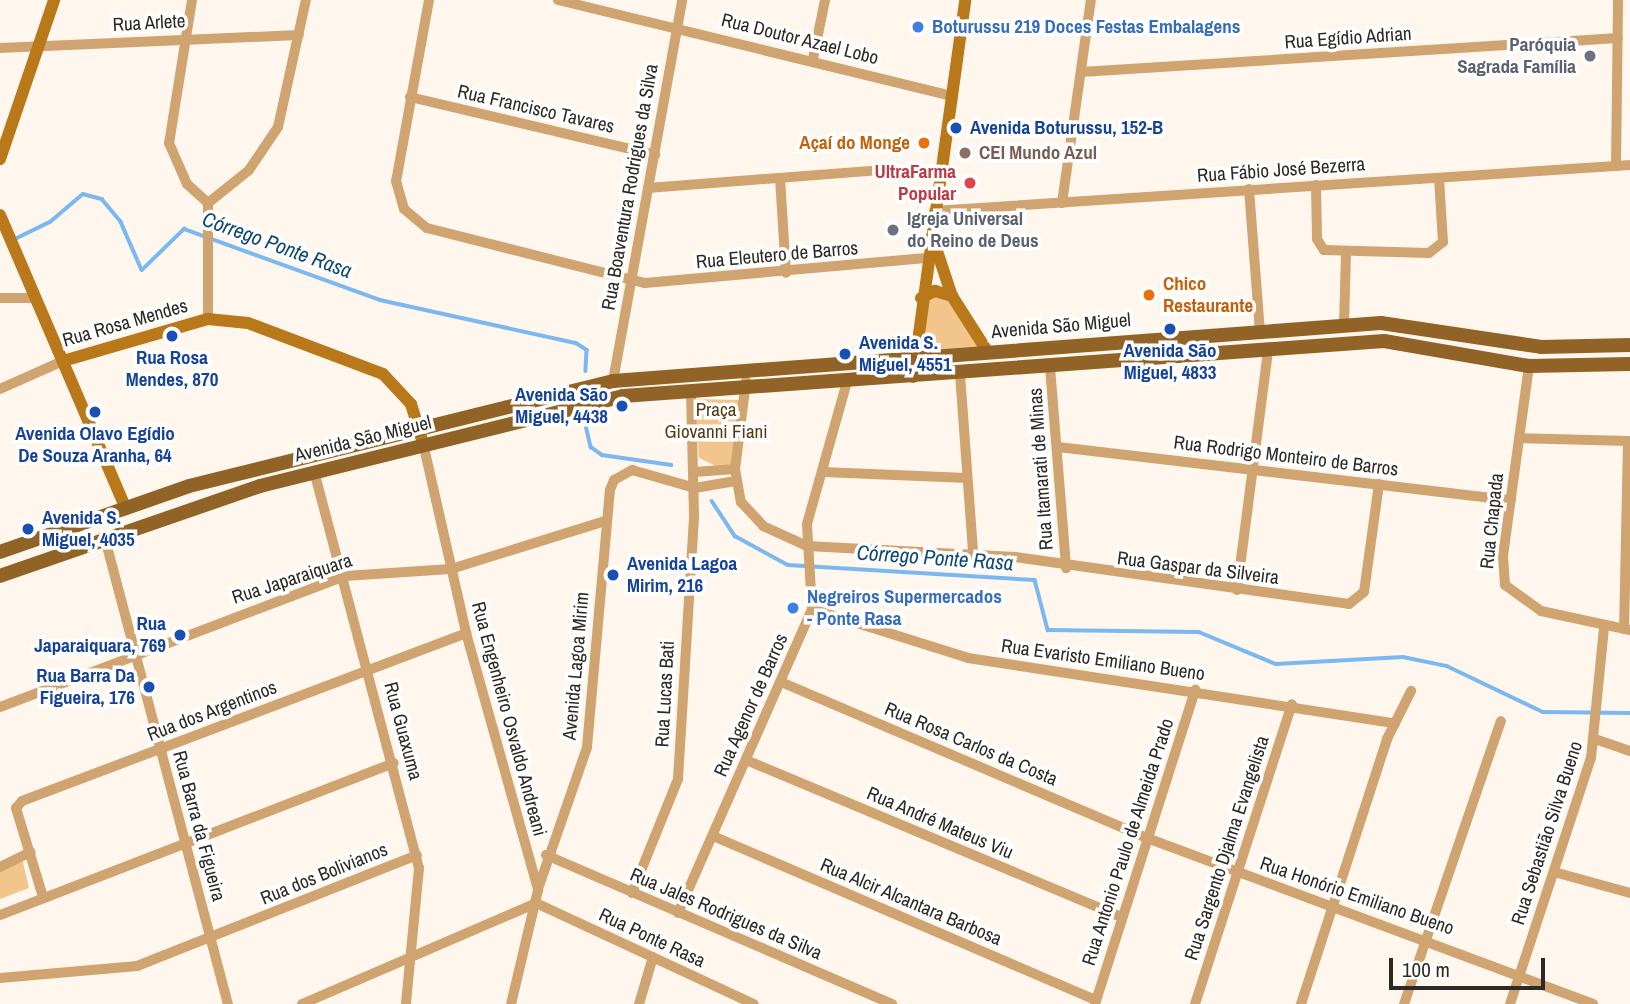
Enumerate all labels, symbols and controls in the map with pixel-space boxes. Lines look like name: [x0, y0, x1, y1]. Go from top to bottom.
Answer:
street label: Rua Doutor Azael Lobo: [719, 8, 881, 70]
street label: Rua Arlete: [112, 10, 186, 36]
place label: Boturussu 219 Doces Festas Embalagens: [932, 16, 1240, 38]
marker: Boturussu 219 Doces Festas Embalagens: [910, 19, 926, 35]
street label: Rua Egídio Adrian: [1283, 22, 1413, 54]
place label: Paróquia Sagrada Família: [1457, 34, 1576, 78]
marker: Paróquia Sagrada Família: [1582, 48, 1598, 64]
street label: Rua Boaventura Rodrigues da Silva: [597, 62, 663, 312]
street label: Rua Francisco Tavares: [455, 80, 617, 138]
place label: Avenida Boturussu, 152-B: [970, 117, 1163, 139]
marker: Avenida Boturussu, 152-B: [948, 120, 964, 136]
place label: Açaí do Monge: [799, 132, 910, 154]
marker: Açaí do Monge: [916, 135, 932, 151]
place label: CEI Mundo Azul: [979, 142, 1098, 164]
marker: CEI Mundo Azul: [957, 145, 973, 161]
street label: Rua Fábio José Bezerra: [1196, 153, 1366, 187]
place label: UltraFarma Popular: [875, 161, 956, 205]
marker: UltraFarma Popular: [962, 175, 978, 191]
water label: Córrego Ponte Rasa: [199, 206, 355, 284]
place label: Igreja Universal do Reino de Deus: [907, 208, 1039, 252]
marker: Igreja Universal do Reino de Deus: [885, 222, 901, 238]
street label: Rua Eleutero de Barros: [695, 237, 859, 273]
place label: Chico Restaurante: [1163, 273, 1253, 317]
marker: Chico Restaurante: [1141, 287, 1157, 303]
street label: Rua Rosa Mendes: [60, 294, 190, 352]
street label: Avenida São Miguel: [990, 309, 1132, 343]
marker: Avenida São Miguel, 4833: [1162, 321, 1178, 337]
marker: Rua Rosa Mendes, 870: [164, 328, 180, 344]
place label: Avenida S. Miguel, 4551: [859, 332, 952, 376]
place label: Avenida São Miguel, 4833: [1124, 340, 1216, 384]
marker: Avenida S. Miguel, 4551: [837, 346, 853, 362]
place label: Rua Rosa Mendes, 870: [126, 347, 218, 391]
place label: Avenida São Miguel, 4438: [515, 384, 608, 428]
street label: Rua Itamarati de Minas: [1024, 387, 1058, 551]
marker: Avenida São Miguel, 4438: [614, 398, 630, 414]
park label: Praça Giovanni Fiani: [664, 399, 768, 443]
marker: Avenida Olavo Egídio De Souza Aranha, 64: [87, 404, 103, 420]
street label: Avenida São Miguel: [292, 411, 434, 467]
place label: Avenida Olavo Egídio De Souza Aranha, 64: [15, 423, 175, 467]
street label: Rua Rodrigo Monteiro de Barros: [1172, 431, 1400, 481]
street label: Rua Chapada: [1476, 472, 1508, 570]
place label: Avenida S. Miguel, 4035: [42, 507, 135, 551]
marker: Avenida S. Miguel, 4035: [20, 521, 36, 537]
water label: Córrego Ponte Rasa: [856, 540, 1014, 576]
street label: Rua Gaspar da Silveira: [1116, 547, 1280, 589]
street label: Rua Japaraiquara: [229, 549, 355, 609]
place label: Avenida Lagoa Mirim, 216: [627, 553, 737, 597]
marker: Avenida Lagoa Mirim, 216: [605, 567, 621, 583]
place label: Negreiros Supermercados - Ponte Rasa: [807, 586, 1002, 630]
street label: Avenida Lagoa Mirim: [558, 591, 594, 741]
street label: Rua Engenheiro Osvaldo Andreani: [467, 599, 551, 839]
marker: Negreiros Supermercados - Ponte Rasa: [785, 600, 801, 616]
place label: Rua Japaraiquara, 769: [34, 613, 166, 657]
marker: Rua Japaraiquara, 769: [172, 627, 188, 643]
street label: Rua Agenor de Barros: [709, 630, 793, 780]
street label: Rua Evaristo Emiliano Bueno: [1000, 634, 1206, 686]
street label: Rua Lucas Bati: [651, 640, 679, 748]
place label: Rua Barra Da Figueira, 176: [36, 665, 135, 709]
street label: Rua dos Argentinos: [144, 676, 280, 746]
marker: Rua Barra Da Figueira, 176: [141, 679, 157, 695]
street label: Rua Guaxuma: [379, 680, 427, 782]
street label: Rua Rosa Carlos da Costa: [881, 697, 1061, 791]
street label: Rua Antonio Paulo de Almeida Prado: [1077, 715, 1179, 969]
street label: Rua Sargento Djalma Evangelista: [1180, 733, 1274, 963]
street label: Rua Sebastião Silva Bueno: [1507, 738, 1587, 928]
street label: Rua Barra da Figueira: [168, 748, 230, 904]
street label: Rua André Mateus Viu: [863, 782, 1017, 864]
street label: Rua dos Bolivianos: [257, 838, 391, 910]
street label: Rua Honório Emiliano Bueno: [1257, 852, 1457, 940]
street label: Rua Alcir Alcantara Barbosa: [816, 853, 1006, 951]
street label: Rua Jales Rodrigues da Silva: [627, 863, 825, 965]
street label: Rua Ponte Rasa: [595, 904, 709, 972]
scale bar: [1392, 944, 1548, 988]
text: 100 m: [1402, 955, 1450, 984]

